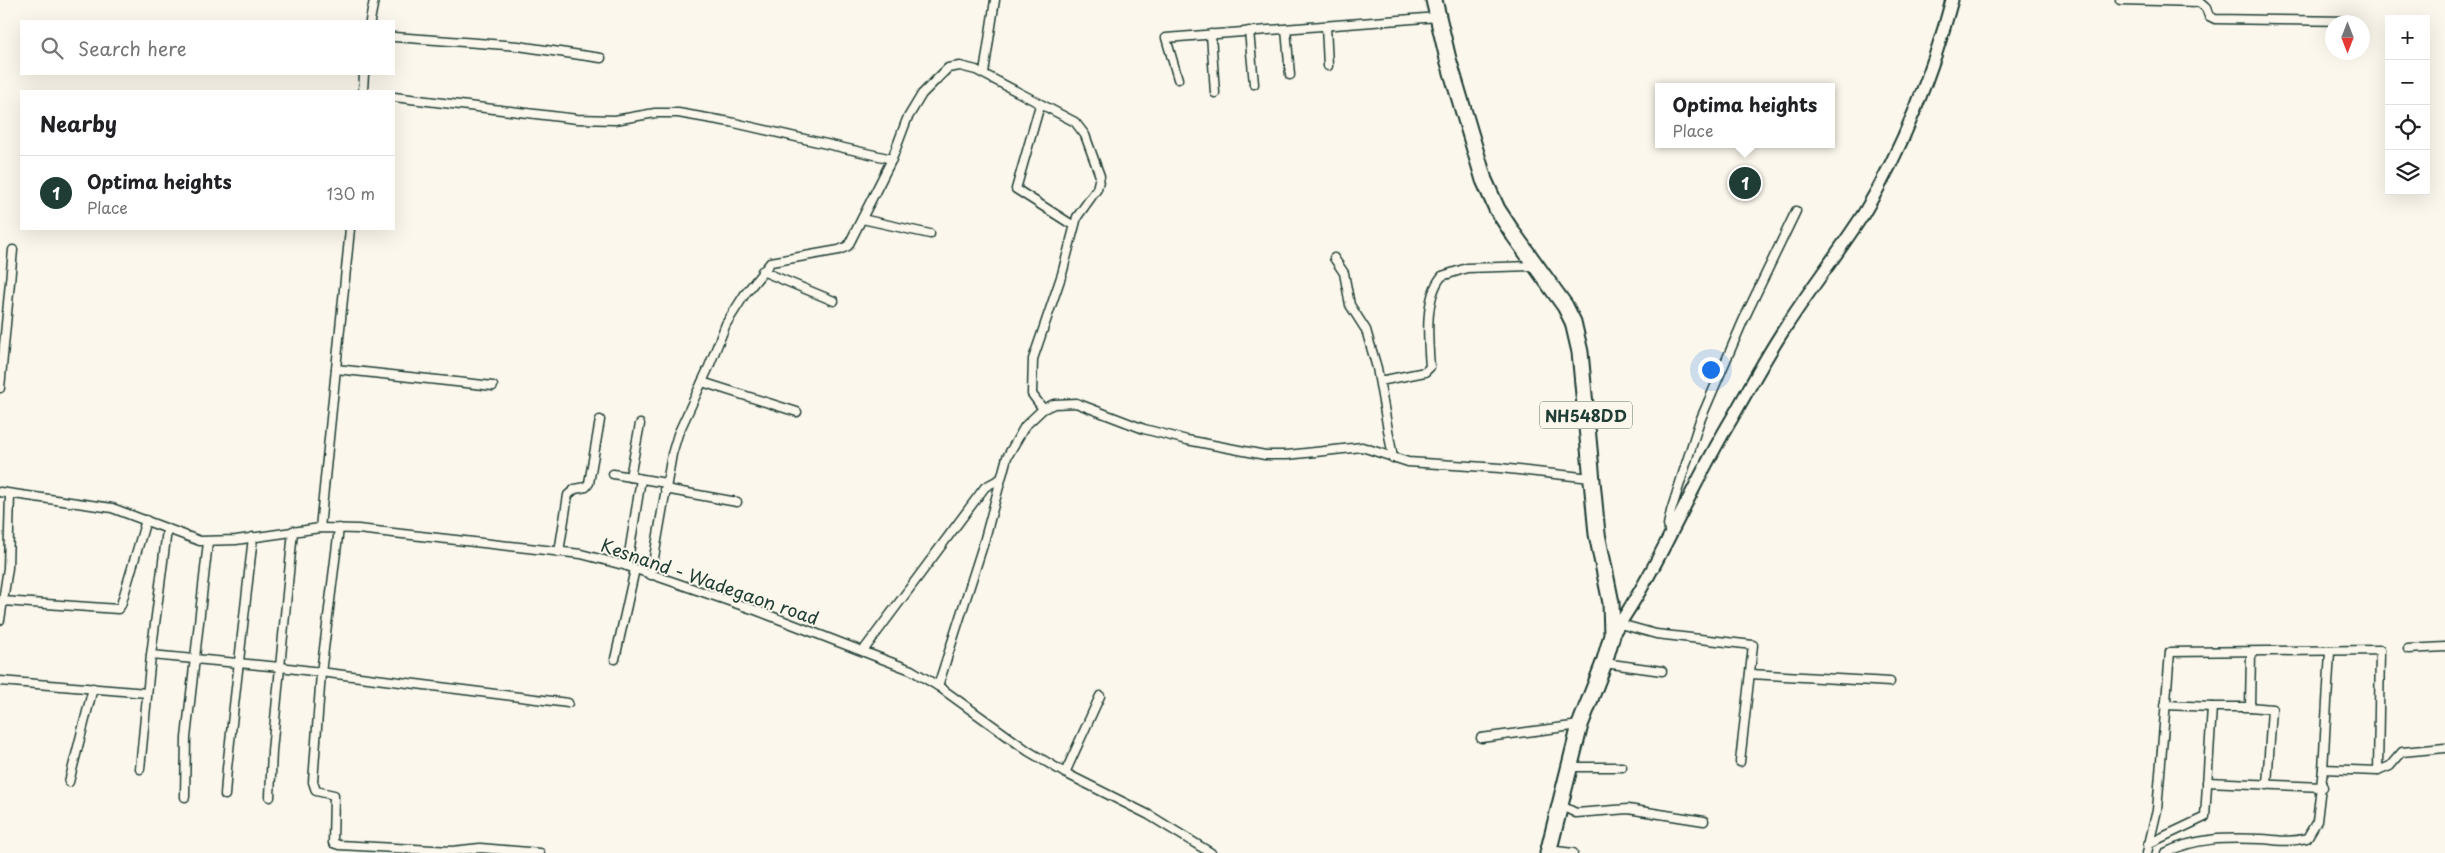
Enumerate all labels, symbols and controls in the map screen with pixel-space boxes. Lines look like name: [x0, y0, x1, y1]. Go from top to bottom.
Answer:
north arrow: [2325, 15, 2370, 60]
map controls: [2385, 15, 2430, 195]
button: +: [2385, 15, 2430, 60]
search box: [20, 20, 395, 75]
icon: search: [38, 34, 66, 62]
text: Search here: [78, 34, 187, 62]
button: −: [2385, 60, 2430, 105]
popup: [1655, 83, 1835, 148]
text: Optima heights: [1673, 90, 1817, 118]
button: locate: [2385, 105, 2430, 150]
text: Nearby: [40, 107, 117, 139]
text: Place: [1673, 118, 1713, 142]
button: layers: [2385, 150, 2430, 195]
pin: 1: [1729, 164, 1761, 202]
text: Optima heights: [87, 167, 232, 195]
text: 1: [52, 181, 60, 205]
text: 130 m: [327, 181, 375, 205]
text: Place: [87, 195, 128, 219]
your location: [1698, 357, 1724, 383]
road number: NH548DD: [1540, 402, 1632, 428]
street label: Kesnand - Wadegaon road: [597, 531, 823, 631]

